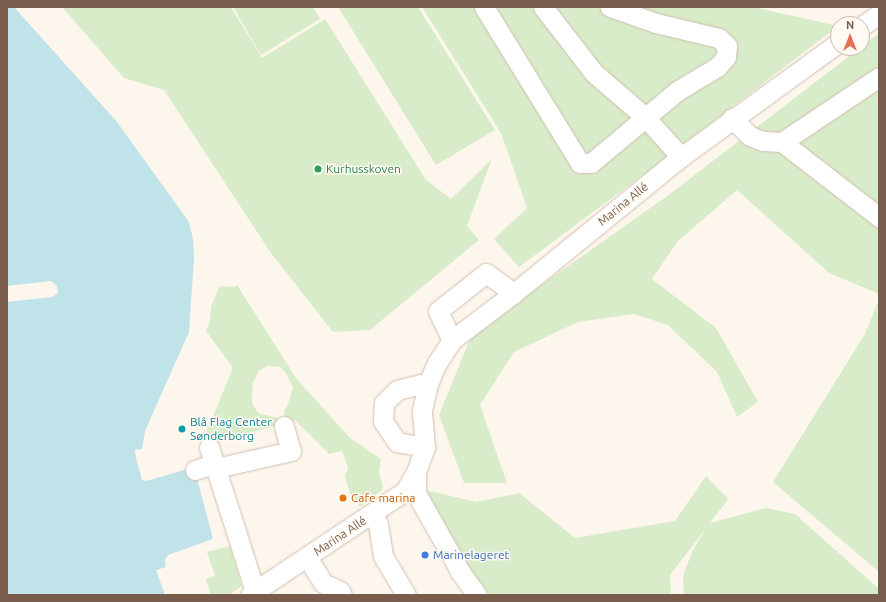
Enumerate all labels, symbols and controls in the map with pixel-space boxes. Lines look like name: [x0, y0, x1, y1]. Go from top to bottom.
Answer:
north arrow: [830, 16, 870, 56]
text: N: [846, 19, 854, 31]
place label: Kurhusskoven: [326, 162, 401, 176]
marker: Kurhusskoven: [313, 164, 323, 174]
street label: Marina Allé: [595, 179, 651, 229]
place label: Blå Flag Center Sønderborg: [190, 415, 272, 443]
marker: Blå Flag Center Sønderborg: [177, 424, 187, 434]
place label: Cafe marina: [351, 491, 415, 505]
marker: Cafe marina: [338, 493, 348, 503]
street label: Marina Allé: [311, 513, 369, 559]
place label: Marinelageret: [433, 548, 509, 562]
marker: Marinelageret: [420, 550, 430, 560]

